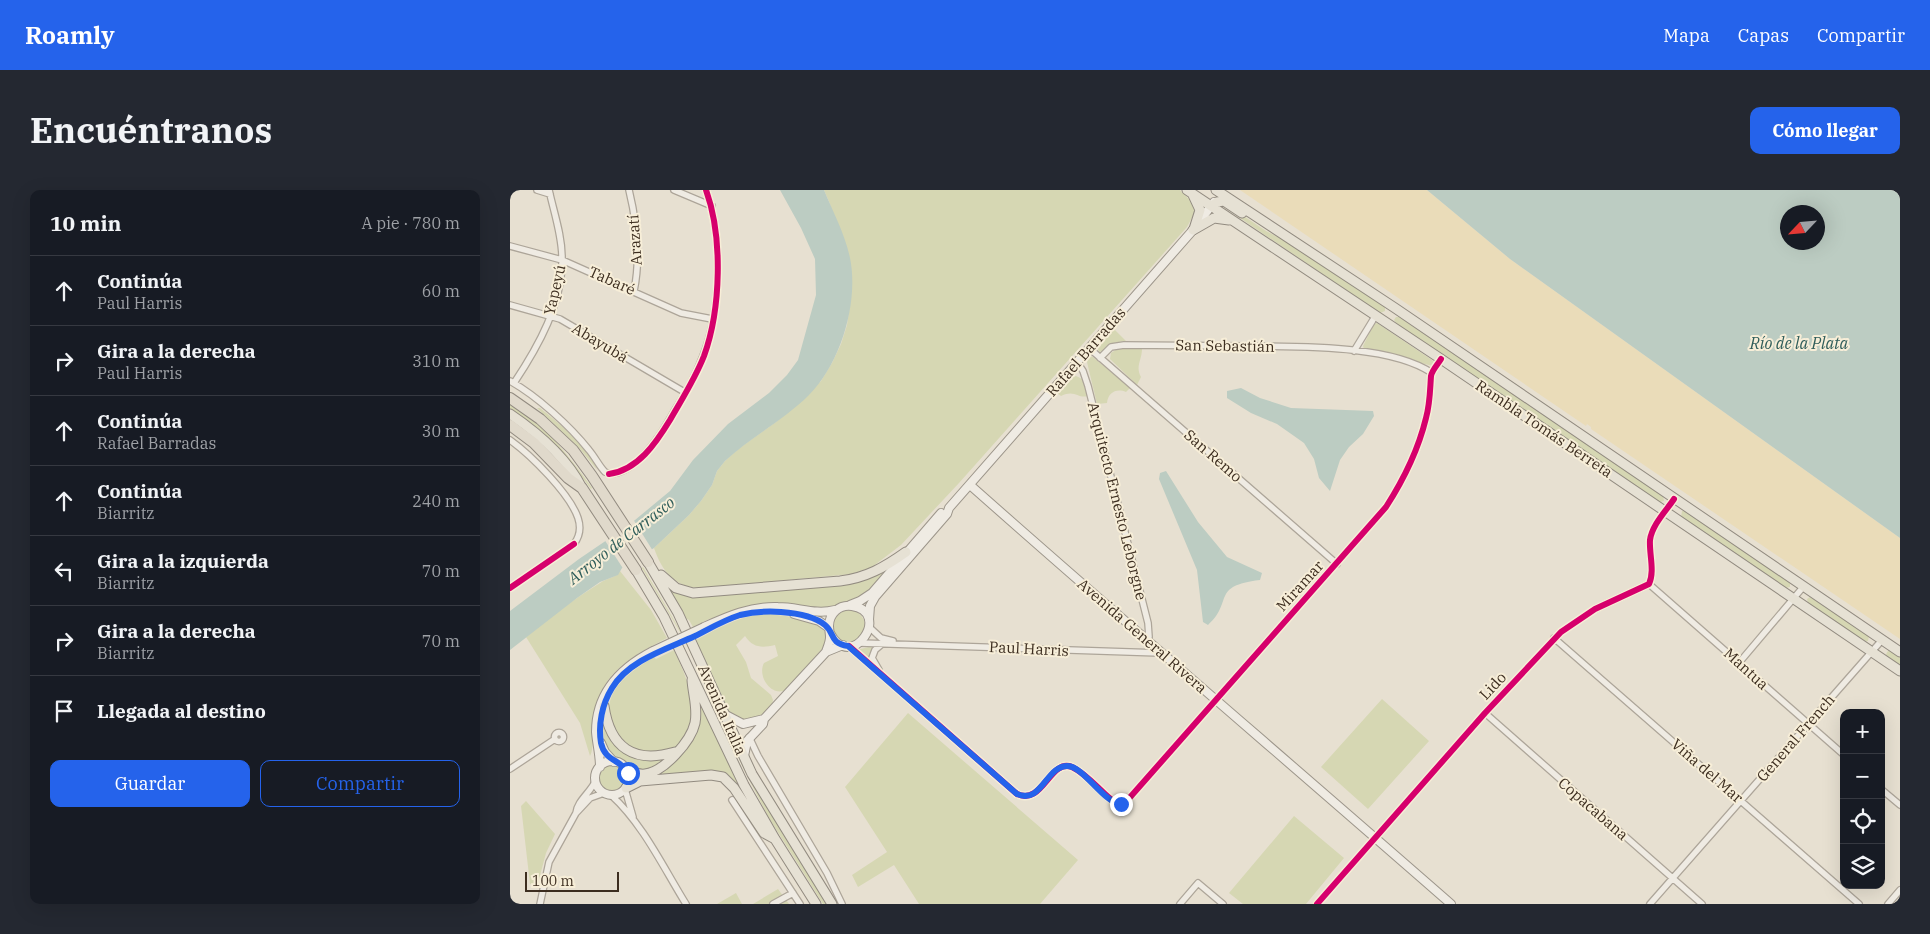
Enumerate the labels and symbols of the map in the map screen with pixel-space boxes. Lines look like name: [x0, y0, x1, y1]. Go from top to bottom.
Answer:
north arrow: [1780, 205, 1825, 250]
street label: Arazatí: [623, 214, 646, 266]
street label: Tabaré: [586, 262, 639, 299]
street label: Yapeyú: [539, 263, 570, 317]
street label: Rafael Barradas: [1042, 303, 1129, 400]
street label: Abayubá: [569, 318, 632, 367]
water label: Río de la Plata: [1749, 333, 1849, 353]
street label: San Sebastián: [1175, 335, 1275, 356]
street label: Rambla Tomás Berreta: [1472, 376, 1617, 482]
street label: Arquitecto Ernesto Leborgne: [1084, 400, 1151, 602]
street label: San Remo: [1180, 425, 1246, 486]
water label: Arroyo de Carrasco: [563, 492, 679, 589]
street label: Miramar: [1272, 556, 1328, 615]
street label: Avenida General Rivera: [1074, 574, 1211, 697]
street label: Paul Harris: [989, 637, 1069, 660]
street label: Mantua: [1720, 644, 1773, 694]
street label: Avenida Italia: [694, 662, 751, 758]
street label: Lido: [1475, 668, 1510, 704]
street label: General French: [1752, 690, 1839, 785]
street label: Viña del Mar: [1668, 734, 1747, 807]
route start: [617, 762, 640, 785]
street label: Copacabana: [1554, 773, 1632, 844]
route end: [1110, 793, 1133, 816]
scale bar: [525, 869, 619, 892]

